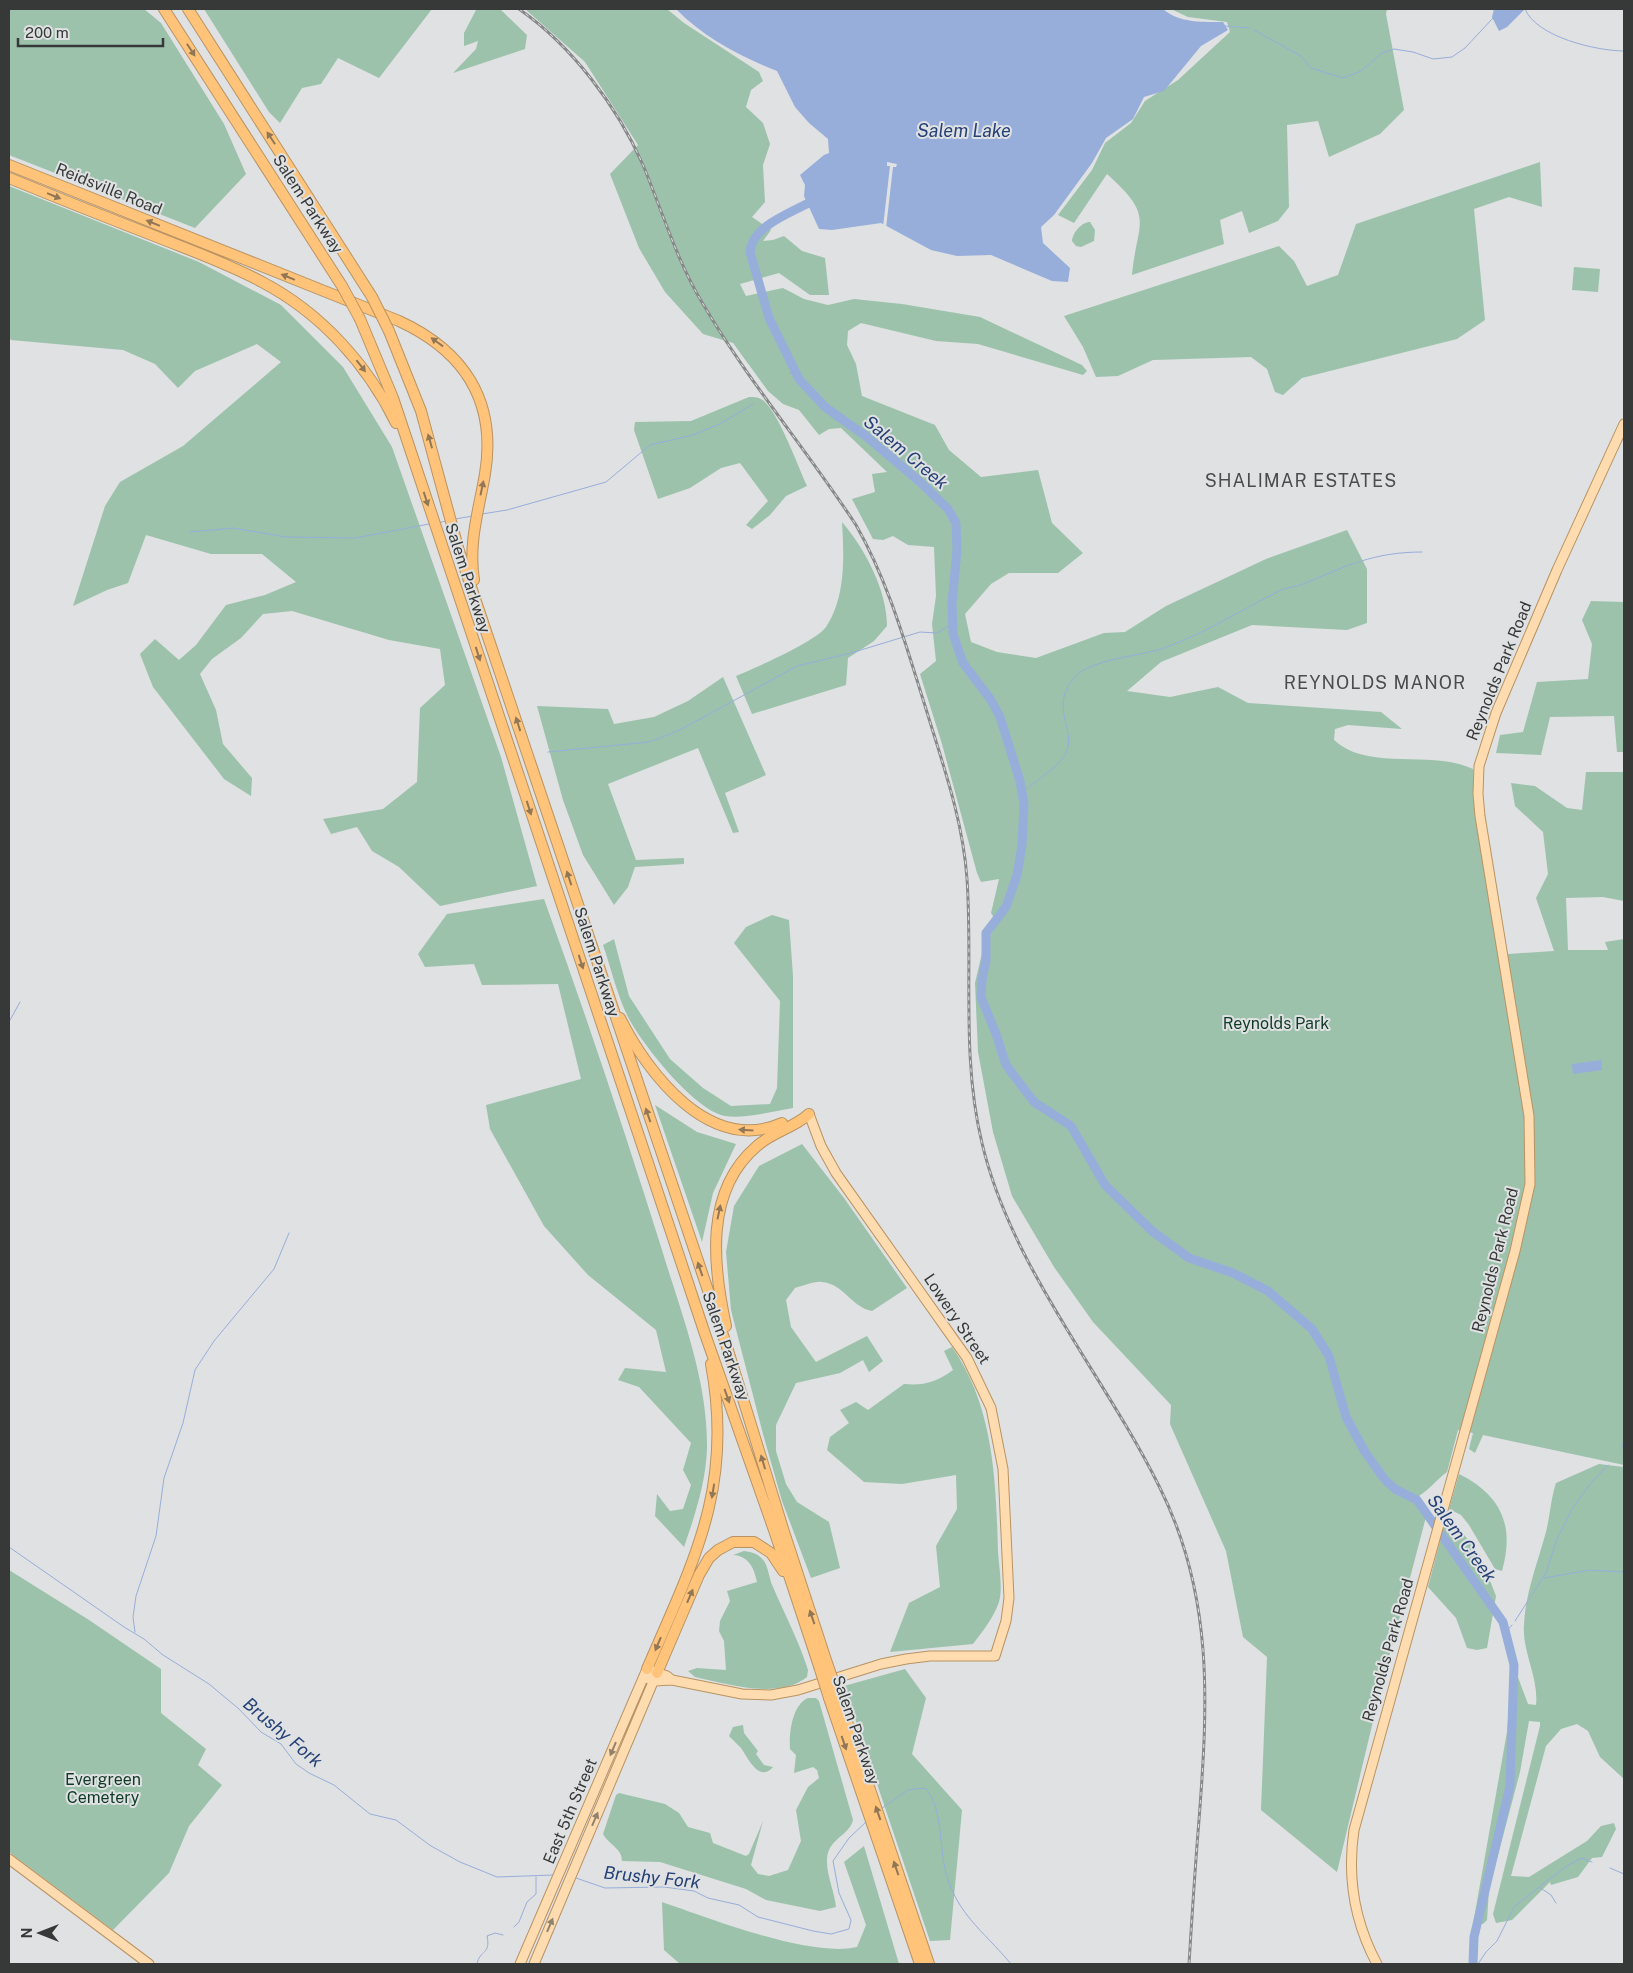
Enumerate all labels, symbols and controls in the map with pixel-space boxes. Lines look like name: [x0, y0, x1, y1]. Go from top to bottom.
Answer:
scale bar: [18, 15, 162, 47]
text: 200 m: [25, 24, 69, 41]
one-way arrow: [186, 43, 195, 56]
water label: Salem Lake: [917, 120, 1011, 141]
one-way arrow: [267, 131, 276, 144]
street label: Salem Parkway: [269, 151, 347, 258]
street label: Reidsville Road: [53, 159, 165, 219]
one-way arrow: [47, 192, 62, 200]
one-way arrow: [145, 219, 160, 227]
one-way arrow: [280, 273, 295, 281]
one-way arrow: [430, 337, 444, 347]
one-way arrow: [356, 359, 367, 372]
water label: Salem Creek: [860, 411, 953, 493]
one-way arrow: [426, 434, 434, 449]
district label: SHALIMAR ESTATES: [1205, 470, 1397, 491]
one-way arrow: [478, 480, 486, 495]
one-way arrow: [423, 492, 430, 507]
street label: Salem Parkway: [441, 521, 495, 636]
street label: Reynolds Park Road: [1462, 599, 1536, 743]
one-way arrow: [474, 646, 482, 661]
district label: REYNOLDS MANOR: [1284, 672, 1466, 693]
one-way arrow: [514, 716, 522, 731]
one-way arrow: [526, 800, 533, 815]
one-way arrow: [565, 870, 573, 885]
street label: Salem Parkway: [570, 905, 624, 1020]
one-way arrow: [577, 955, 585, 970]
park label: Reynolds Park: [1223, 1014, 1329, 1033]
one-way arrow: [643, 1107, 651, 1122]
one-way arrow: [737, 1125, 753, 1133]
street label: Reynolds Park Road: [1468, 1186, 1522, 1334]
one-way arrow: [715, 1205, 723, 1220]
one-way arrow: [696, 1261, 704, 1276]
street label: Lowery Street: [920, 1270, 994, 1368]
street label: Salem Parkway: [698, 1289, 754, 1404]
one-way arrow: [723, 1389, 731, 1404]
one-way arrow: [758, 1455, 766, 1470]
one-way arrow: [709, 1484, 717, 1500]
water label: Salem Creek: [1423, 1490, 1501, 1586]
street label: Reynolds Park Road: [1358, 1576, 1418, 1724]
one-way arrow: [686, 1588, 694, 1603]
one-way arrow: [808, 1610, 815, 1625]
one-way arrow: [654, 1637, 662, 1652]
street label: Salem Parkway: [828, 1673, 884, 1788]
water label: Brushy Fork: [239, 1693, 327, 1771]
one-way arrow: [841, 1736, 849, 1751]
one-way arrow: [609, 1742, 617, 1757]
street label: East 5th Street: [539, 1755, 601, 1867]
park label: Evergreen Cemetery: [65, 1770, 141, 1807]
one-way arrow: [873, 1805, 881, 1820]
one-way arrow: [592, 1812, 600, 1826]
water label: Brushy Fork: [603, 1861, 702, 1893]
one-way arrow: [892, 1861, 899, 1876]
north arrow: [15, 1908, 65, 1958]
one-way arrow: [547, 1918, 555, 1932]
text: N: [19, 1928, 35, 1938]

